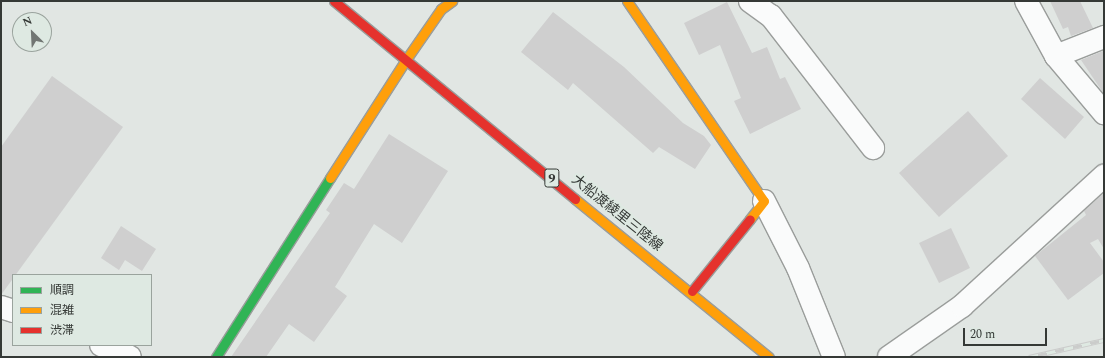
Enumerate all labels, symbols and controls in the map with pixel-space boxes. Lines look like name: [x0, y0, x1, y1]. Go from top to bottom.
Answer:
north arrow: [12, 12, 52, 52]
text: N: [20, 12, 35, 31]
road number: 9: [544, 167, 560, 189]
street label: 大船渡綾里三陸線: [568, 171, 666, 255]
legend: [12, 274, 152, 346]
text: 順調: [50, 281, 74, 300]
text: 混雑: [50, 301, 74, 320]
scale bar: [965, 320, 1049, 346]
text: 渋滞: [50, 321, 74, 340]
text: 20 m: [970, 325, 995, 344]

